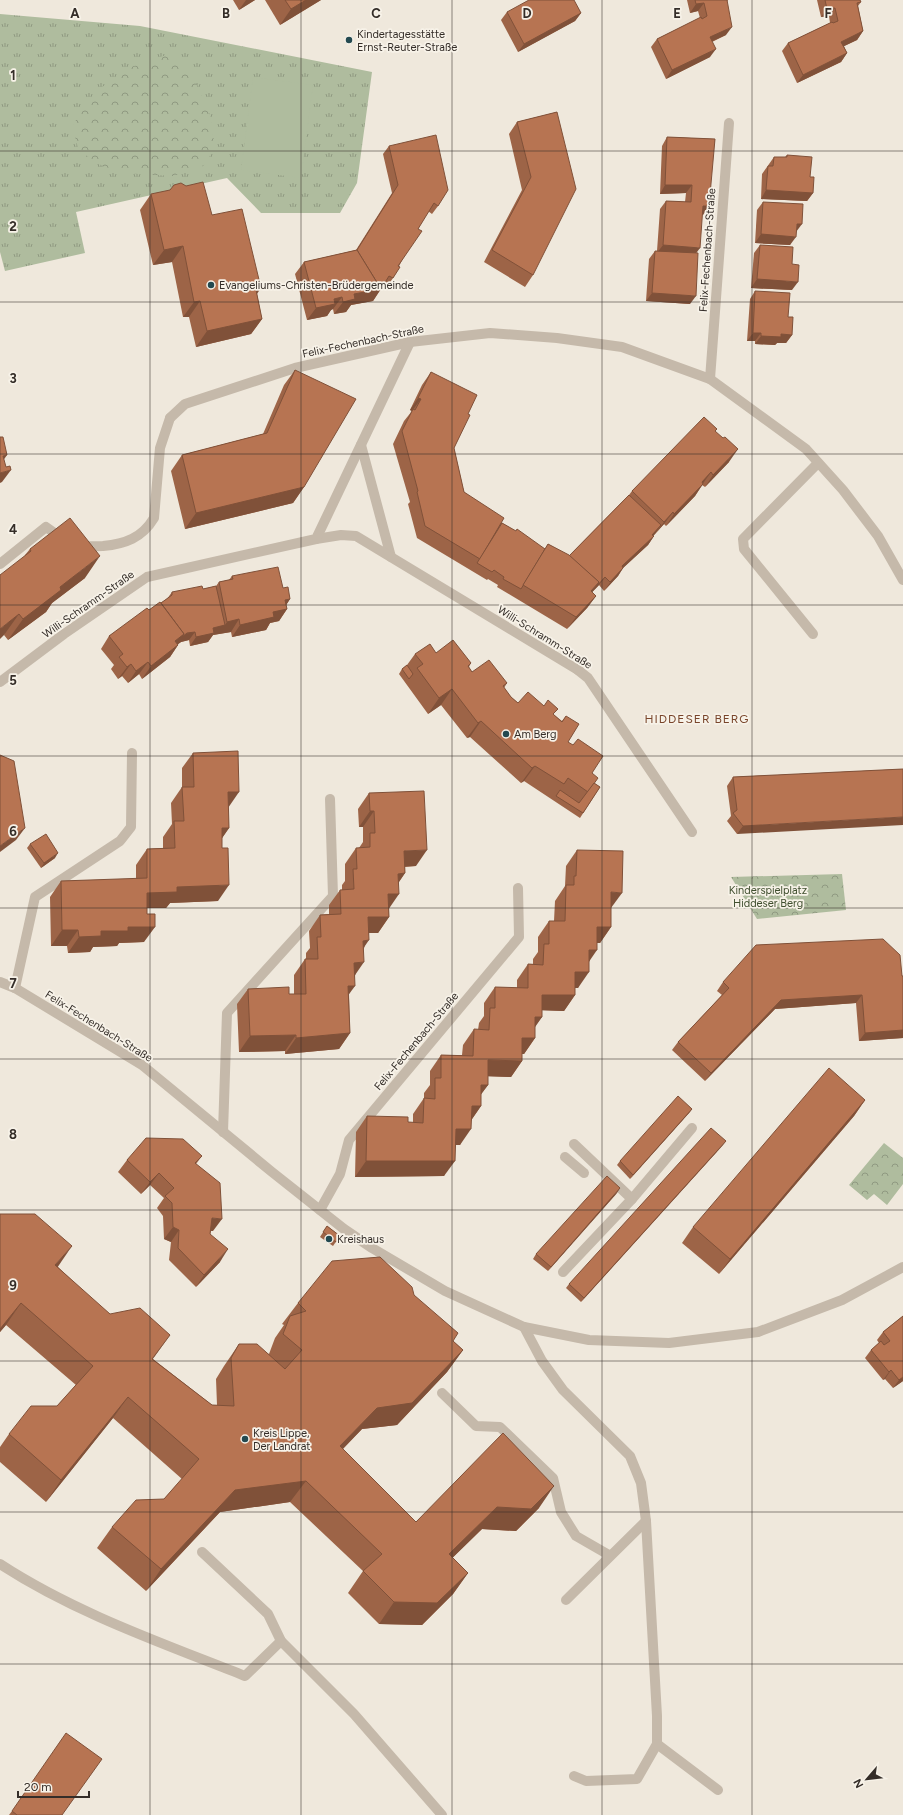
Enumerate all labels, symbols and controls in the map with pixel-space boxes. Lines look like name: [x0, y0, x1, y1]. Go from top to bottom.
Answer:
text: A: [70, 6, 80, 21]
text: B: [222, 6, 230, 21]
text: C: [371, 6, 381, 21]
text: D: [522, 6, 532, 21]
text: E: [673, 6, 681, 21]
text: F: [824, 6, 832, 21]
place label: Kindertagesstätte Ernst-Reuter-Straße: [357, 28, 457, 54]
marker: Kindertagesstätte Ernst-Reuter-Straße: [344, 35, 354, 45]
text: 1: [10, 68, 16, 83]
street label: Felix-Fechenbach-Straße: [697, 188, 718, 312]
text: 2: [9, 219, 17, 234]
place label: Evangeliums-Christen-Brüdergemeinde: [219, 279, 414, 292]
marker: Evangeliums-Christen-Brüdergemeinde: [206, 280, 216, 290]
street label: Felix-Fechenbach-Straße: [301, 322, 425, 361]
text: 3: [9, 371, 17, 386]
text: 4: [9, 522, 17, 537]
street label: Willi-Schramm-Straße: [40, 568, 137, 641]
street label: Willi-Schramm-Straße: [495, 603, 594, 672]
text: 5: [9, 673, 17, 688]
district label: HIDDESER BERG: [645, 712, 749, 726]
place label: Am Berg: [514, 728, 556, 741]
marker: Am Berg: [501, 729, 511, 739]
text: 6: [9, 824, 17, 839]
park label: Kinderspielplatz Hiddeser Berg: [729, 884, 807, 910]
text: 7: [9, 976, 17, 991]
street label: Felix-Fechenbach-Straße: [43, 988, 155, 1065]
street label: Felix-Fechenbach-Straße: [372, 990, 461, 1093]
text: 8: [9, 1127, 17, 1142]
place label: Kreishaus: [337, 1233, 384, 1246]
marker: Kreishaus: [324, 1234, 334, 1244]
text: 9: [9, 1278, 17, 1293]
place label: Kreis Lippe, Der Landrat: [253, 1427, 310, 1453]
marker: Kreis Lippe, Der Landrat: [240, 1434, 250, 1444]
north arrow: [847, 1759, 887, 1799]
scale bar: [18, 1773, 89, 1799]
text: N: [851, 1777, 866, 1790]
text: 20 m: [24, 1780, 52, 1794]

